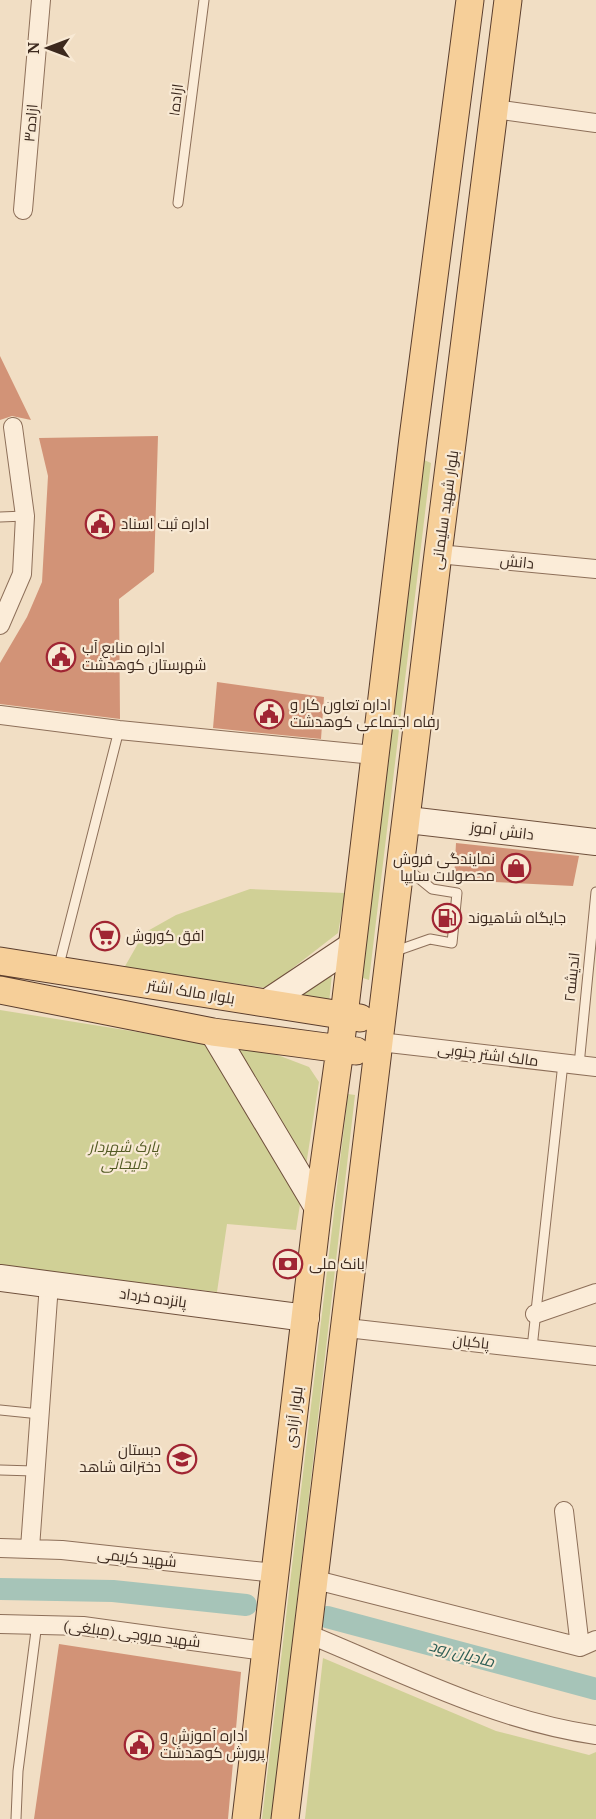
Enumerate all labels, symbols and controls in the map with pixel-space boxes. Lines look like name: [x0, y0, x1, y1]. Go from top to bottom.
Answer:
north arrow: [18, 18, 78, 78]
text: N: [22, 42, 44, 54]
street label: ازاده۱: [163, 82, 187, 117]
street label: ازاده۳: [18, 103, 42, 143]
street label: بلوار شهید سلیمانی: [426, 449, 463, 571]
public building icon: اداره ثبت اسناد: [84, 508, 116, 540]
place label: اداره ثبت اسناد: [121, 513, 210, 533]
street label: دانش: [499, 549, 535, 574]
place label: اداره منابع آب شهرستان کوهدشت: [82, 637, 206, 675]
public building icon: اداره منابع آب شهرستان کوهدشت: [45, 641, 77, 673]
place label: اداره تعاون کار و رفاه اجتماعی کوهدشت: [290, 694, 440, 732]
public building icon: اداره تعاون کار و رفاه اجتماعی کوهدشت: [253, 698, 285, 730]
street label: دانش آموز: [468, 816, 535, 845]
place label: نمایندگی فروش محصولات سایپا: [393, 848, 495, 886]
shop icon: نمایندگی فروش محصولات سایپا: [500, 852, 532, 884]
fuel station icon: جایگاه شاهیوند: [431, 902, 463, 934]
place label: جایگاه شاهیوند: [468, 907, 566, 927]
supermarket icon: افق کوروش: [89, 920, 121, 952]
place label: افق کوروش: [126, 925, 205, 946]
street label: اندیشه۲: [558, 951, 584, 1003]
street label: بلوار مالک اشتر: [145, 974, 236, 1008]
street label: مالک اشتر جنوبی: [436, 1038, 540, 1071]
park label: پارک شهردار دلیجانی: [87, 1136, 160, 1173]
bank icon: بانک ملی: [272, 1248, 304, 1280]
place label: بانک ملی: [309, 1253, 365, 1274]
street label: پانزده خرداد: [118, 1282, 188, 1313]
street label: پاکبان: [452, 1329, 490, 1354]
street label: بلوار آزادی: [279, 1385, 308, 1449]
place label: دبستان دخترانه شاهد: [79, 1439, 161, 1476]
school or university icon: دبستان دخترانه شاهد: [166, 1443, 198, 1475]
street label: شهید کریمی: [96, 1543, 178, 1572]
street label: شهید مروجی (مبلغی): [62, 1615, 202, 1652]
water label: مادیان رود: [427, 1634, 498, 1672]
place label: اداره آموزش و پرورش کوهدشت: [160, 1725, 265, 1763]
public building icon: اداره آموزش و پرورش کوهدشت: [123, 1729, 155, 1761]

